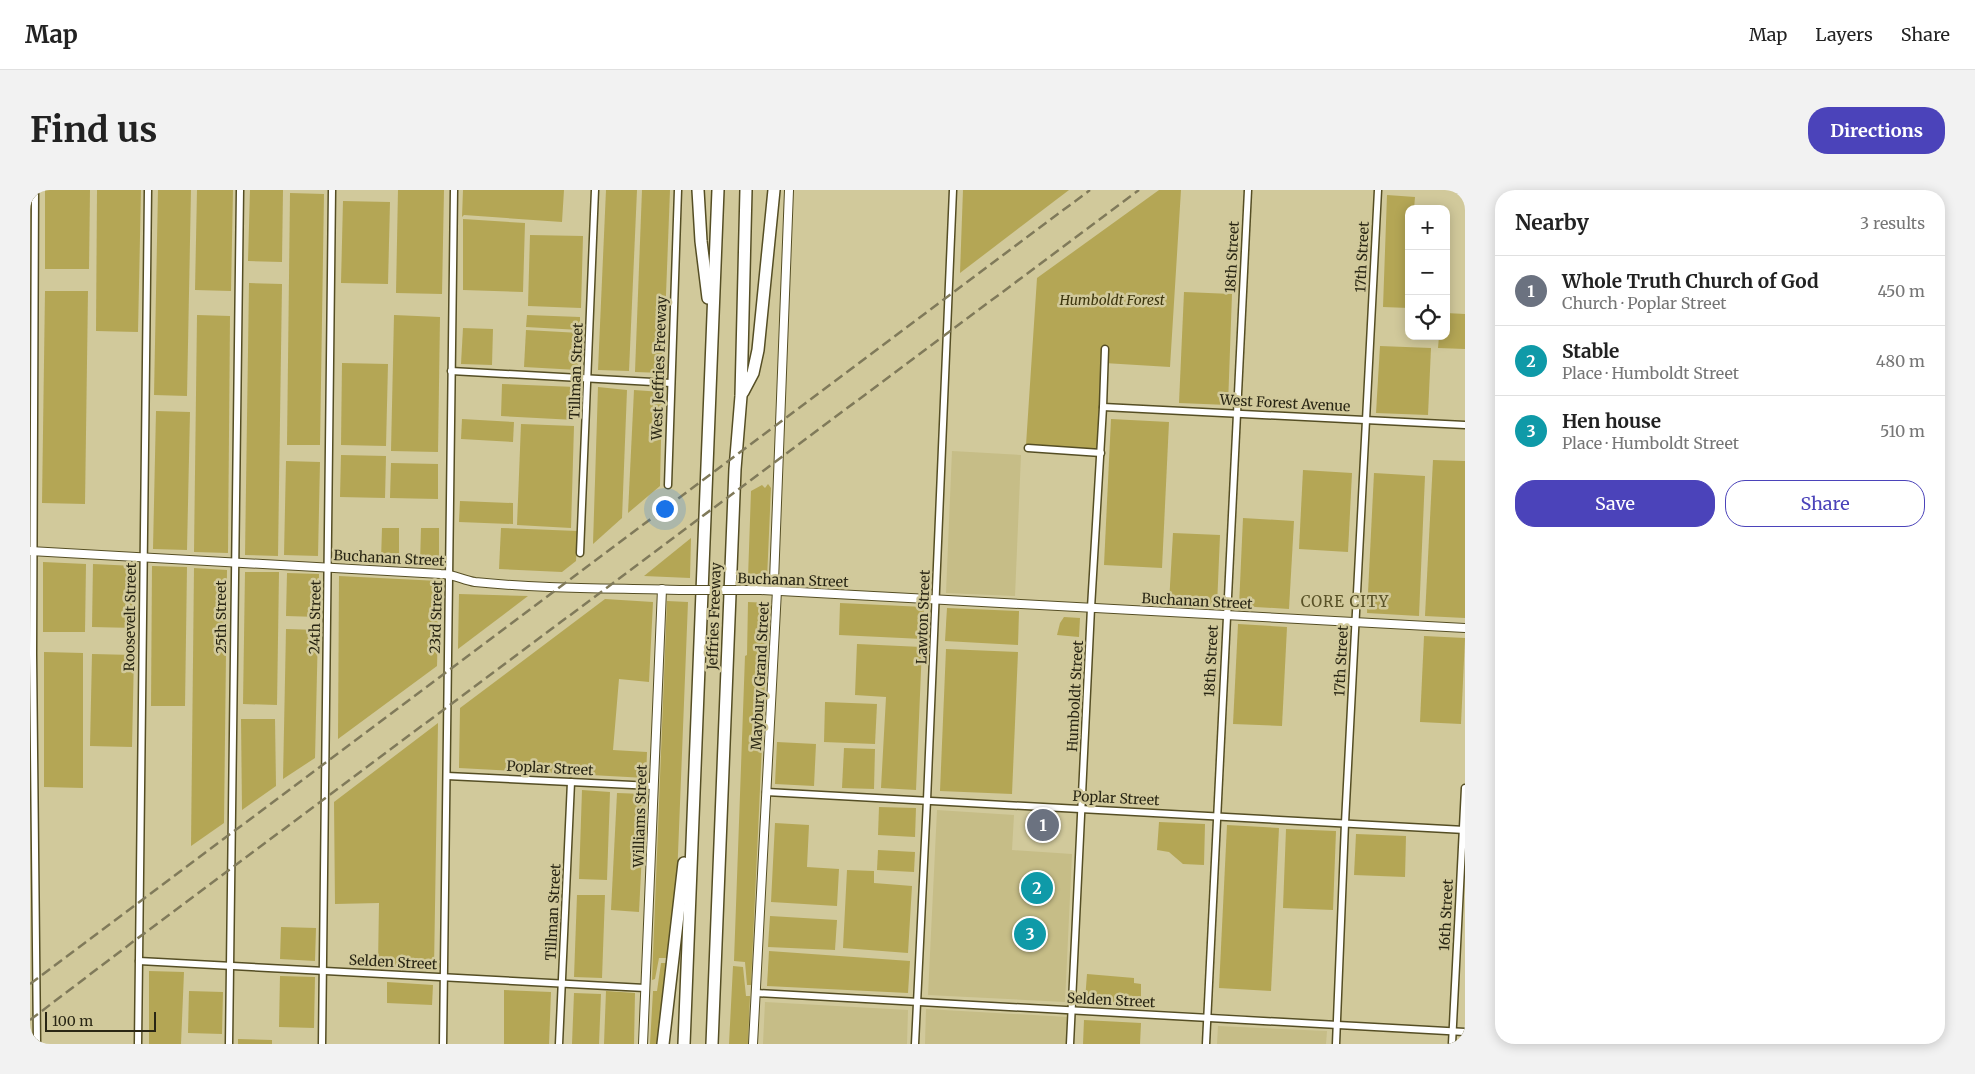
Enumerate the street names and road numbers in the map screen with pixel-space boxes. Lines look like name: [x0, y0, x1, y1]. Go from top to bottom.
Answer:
street label: 18th Street: [1221, 220, 1243, 294]
street label: 17th Street: [1351, 220, 1373, 293]
street label: West Jeffries Freeway: [647, 295, 671, 441]
street label: Tillman Street: [565, 322, 587, 420]
street label: West Forest Avenue: [1218, 391, 1351, 415]
street label: Buchanan Street: [333, 546, 445, 570]
street label: Jeffries Freeway: [703, 561, 725, 671]
street label: Roosevelt Street: [120, 562, 140, 672]
street label: Buchanan Street: [737, 569, 849, 591]
street label: Lawton Street: [912, 569, 934, 665]
street label: 24th Street: [305, 579, 325, 654]
street label: 25th Street: [212, 580, 230, 654]
street label: 23rd Street: [426, 580, 446, 654]
street label: Buchanan Street: [1141, 589, 1253, 613]
street label: Maybury Grand Street: [747, 601, 773, 751]
street label: 18th Street: [1200, 624, 1222, 698]
street label: 17th Street: [1330, 624, 1352, 697]
street label: Humboldt Street: [1063, 639, 1087, 752]
street label: Poplar Street: [506, 757, 594, 779]
street label: Williams Street: [629, 764, 651, 869]
street label: Poplar Street: [1072, 787, 1160, 809]
street label: Tillman Street: [541, 863, 565, 961]
street label: 16th Street: [1435, 878, 1457, 951]
street label: Selden Street: [348, 951, 438, 973]
street label: Selden Street: [1066, 989, 1156, 1011]

